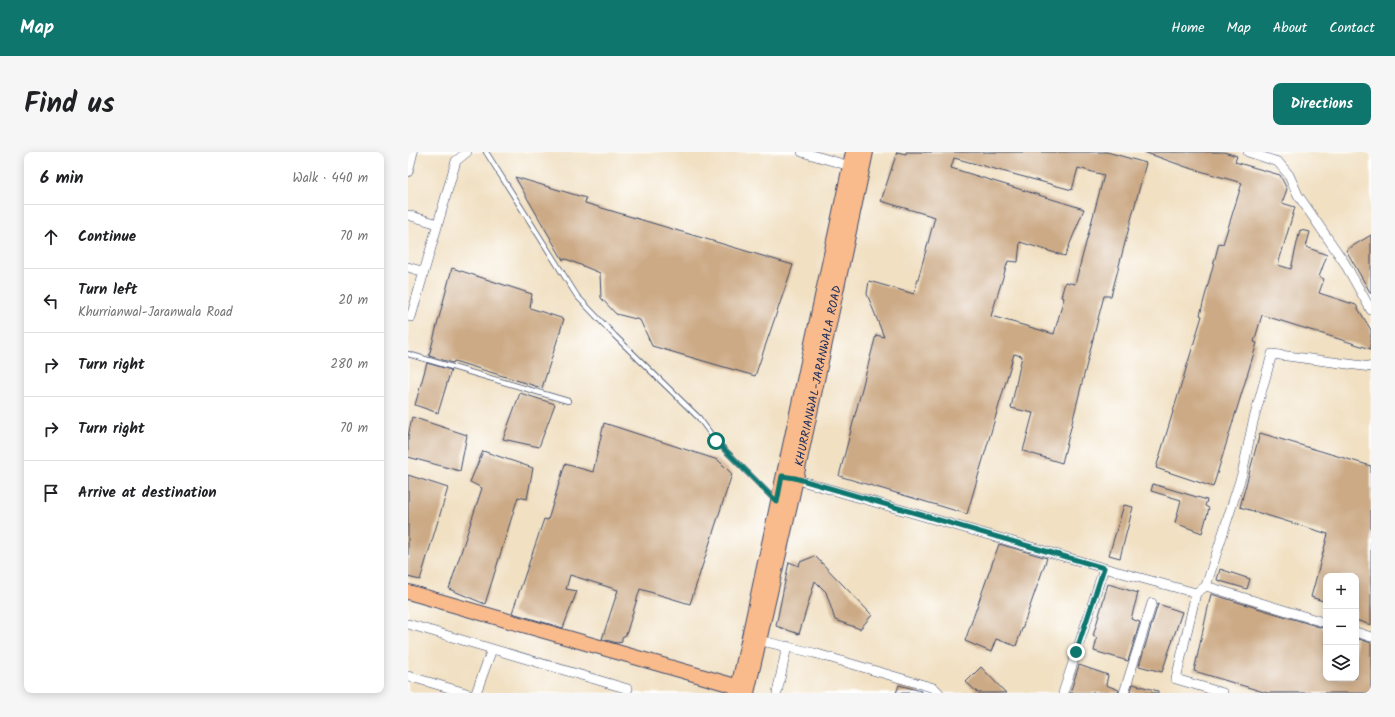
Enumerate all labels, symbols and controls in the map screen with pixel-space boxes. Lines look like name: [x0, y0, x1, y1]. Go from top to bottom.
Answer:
text: Map: [20, 13, 54, 43]
text: Home: [1171, 17, 1205, 39]
text: Map: [1227, 17, 1251, 39]
text: About: [1273, 17, 1307, 39]
text: Contact: [1329, 17, 1375, 39]
text: Find us: [24, 82, 115, 127]
button: Directions: [1273, 83, 1371, 125]
text: 6 min: [40, 165, 84, 192]
text: Walk · 440 m: [293, 168, 368, 189]
text: Continue: [78, 225, 136, 249]
icon: ahead: [40, 226, 62, 248]
text: 70 m: [340, 226, 368, 247]
text: Turn left: [78, 278, 138, 302]
street label: KHURRIANWAL-JARANWALA ROAD: [790, 284, 847, 468]
icon: left: [40, 290, 62, 312]
text: 20 m: [338, 290, 368, 311]
text: Khurrianwal-Jaranwala Road: [78, 302, 233, 323]
text: Turn right: [78, 353, 145, 377]
icon: right: [40, 354, 62, 376]
text: 280 m: [331, 354, 368, 375]
text: Turn right: [78, 417, 145, 441]
icon: right: [40, 418, 62, 440]
text: 70 m: [340, 418, 368, 439]
route start: [707, 432, 725, 450]
text: Arrive at destination: [78, 481, 217, 505]
icon: arrive: [40, 482, 62, 504]
map controls: [1323, 573, 1359, 681]
button: +: [1323, 573, 1359, 609]
button: −: [1323, 609, 1359, 645]
route end: [1067, 643, 1085, 661]
button: layers: [1323, 645, 1359, 681]

